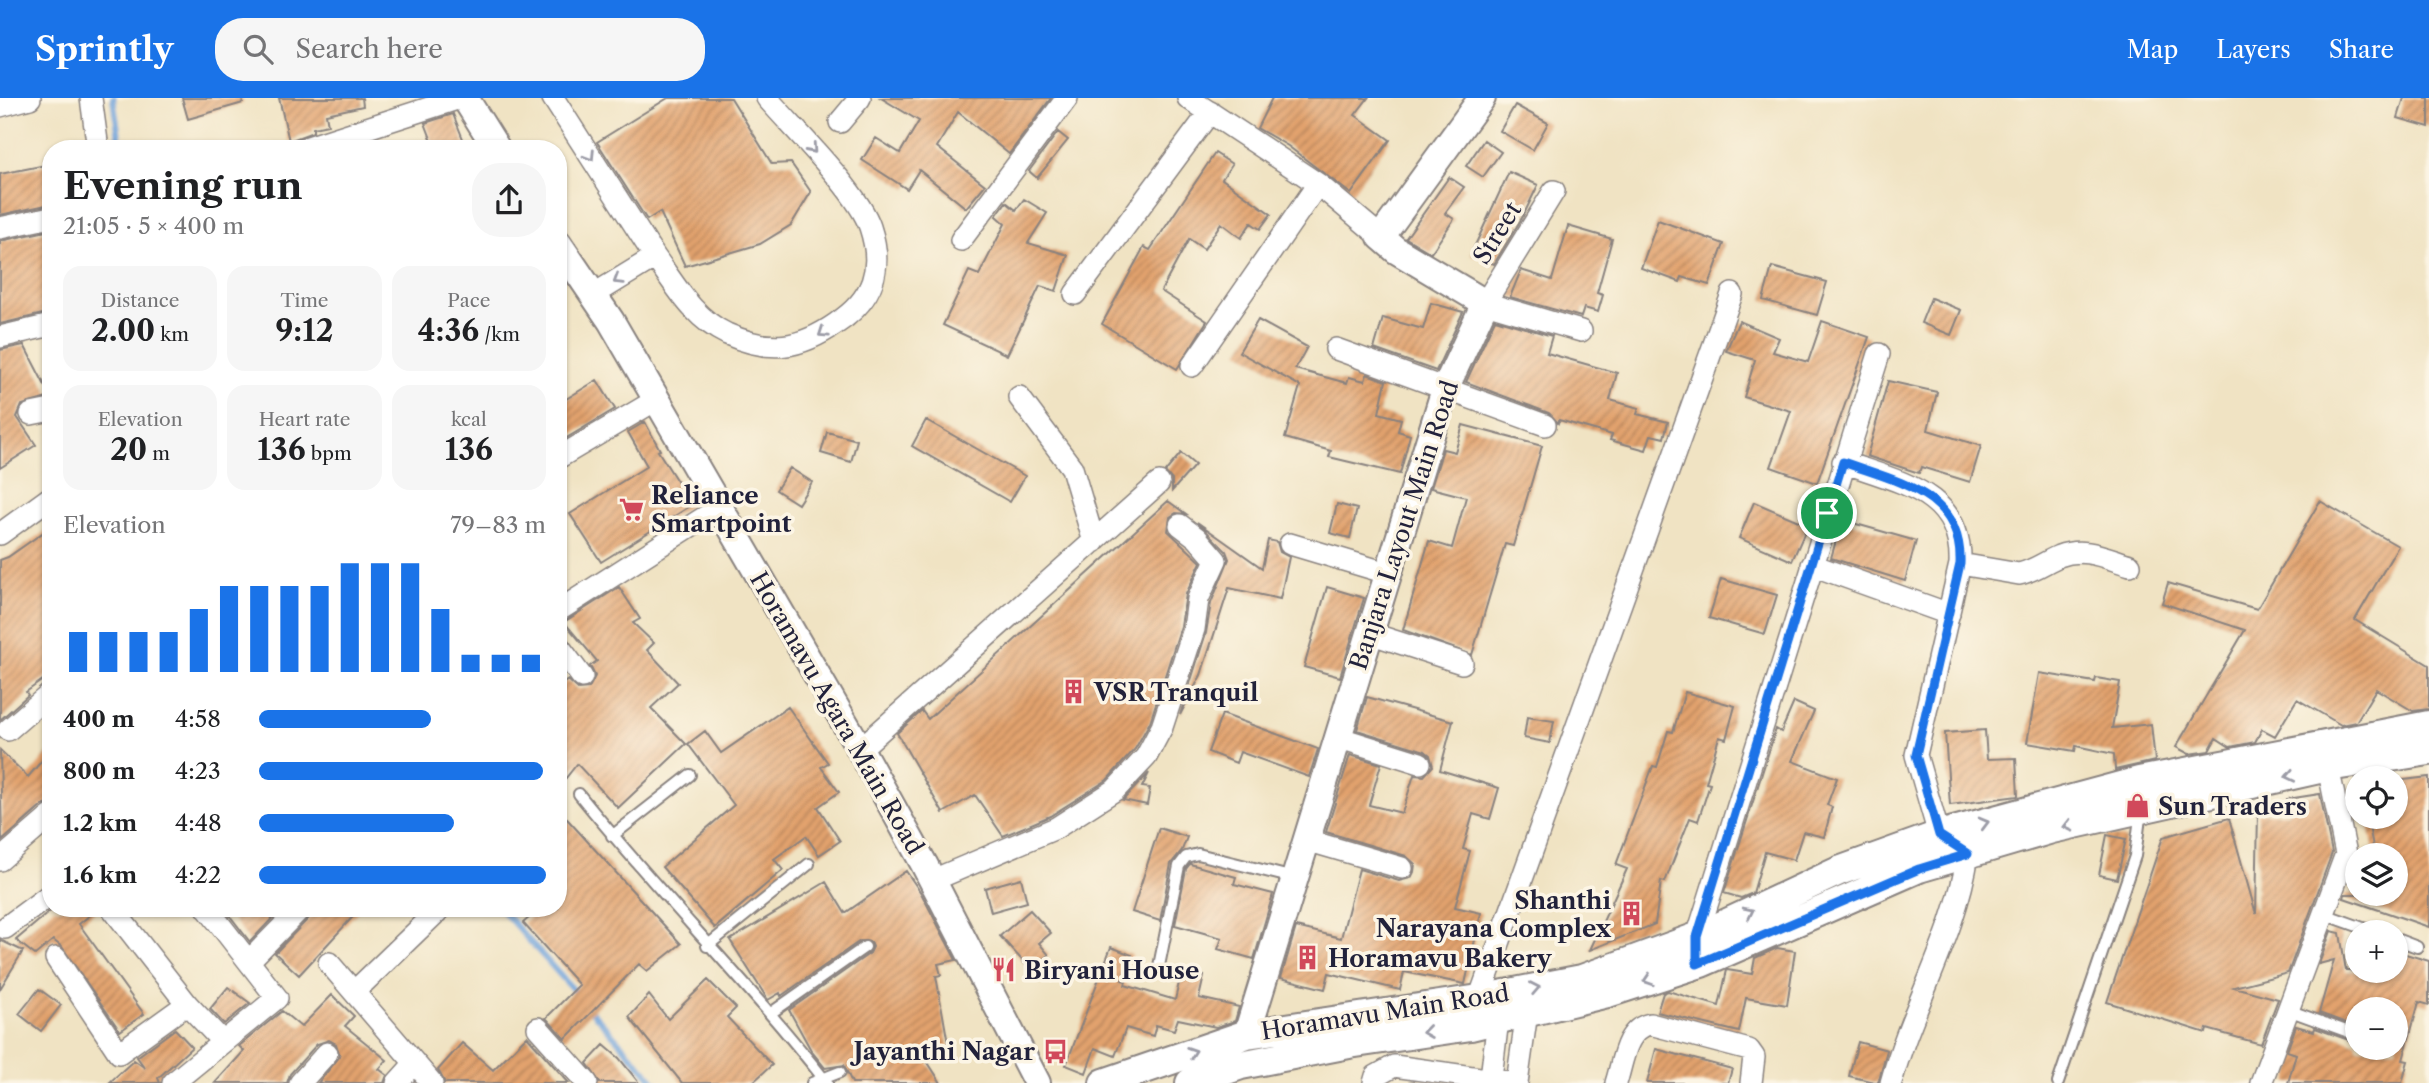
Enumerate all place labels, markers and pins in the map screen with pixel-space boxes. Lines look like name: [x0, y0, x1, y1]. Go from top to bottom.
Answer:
place label: Reliance Smartpoint: [651, 481, 792, 538]
pin: [1797, 483, 1857, 543]
supermarket icon: Reliance Smartpoint: [617, 495, 645, 523]
building icon: VSR Tranquil: [1060, 678, 1088, 706]
place label: VSR Tranquil: [1093, 678, 1258, 707]
shop icon: Sun Traders: [2124, 792, 2152, 820]
place label: Sun Traders: [2158, 792, 2307, 821]
place label: Shanthi Narayana Complex: [1376, 886, 1611, 943]
building icon: Shanthi Narayana Complex: [1617, 900, 1645, 928]
building icon: Horamavu Bakery: [1294, 944, 1322, 972]
place label: Horamavu Bakery: [1328, 944, 1553, 973]
restaurant icon: Biryani House: [990, 956, 1018, 984]
place label: Biryani House: [1024, 956, 1199, 985]
place label: Jayanthi Nagar: [850, 1037, 1035, 1066]
bus stop icon: Jayanthi Nagar: [1041, 1037, 1069, 1065]

